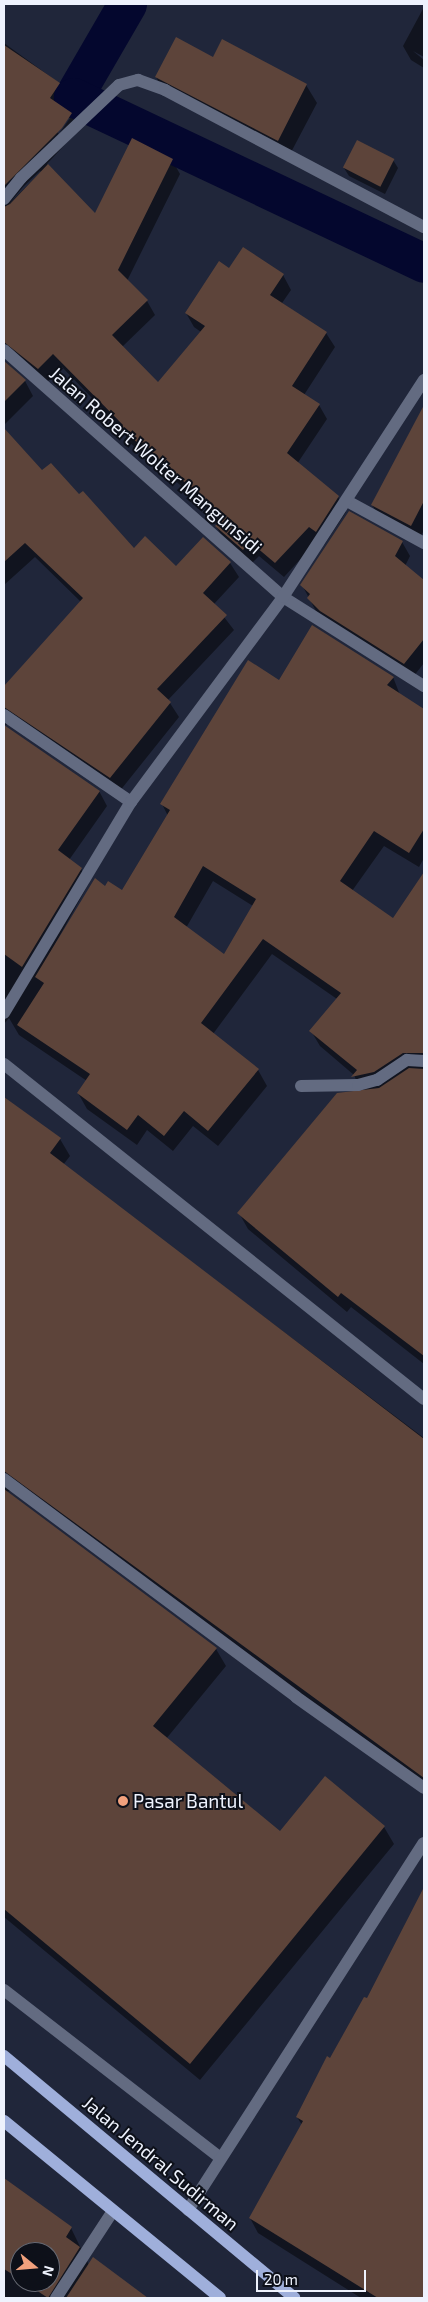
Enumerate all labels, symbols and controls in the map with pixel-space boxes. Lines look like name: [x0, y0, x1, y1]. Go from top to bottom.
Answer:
street label: Jalan Robert Wolter Mangunsidi: [45, 361, 267, 559]
place label: Pasar Bantul: [133, 1790, 243, 1812]
marker: Pasar Bantul: [117, 1795, 129, 1807]
street label: Jalan Jendral Sudirman: [78, 2091, 244, 2235]
north arrow: [10, 2242, 60, 2292]
scale bar: [258, 2260, 368, 2292]
text: N: [39, 2264, 58, 2279]
text: 20 m: [264, 2270, 298, 2288]

